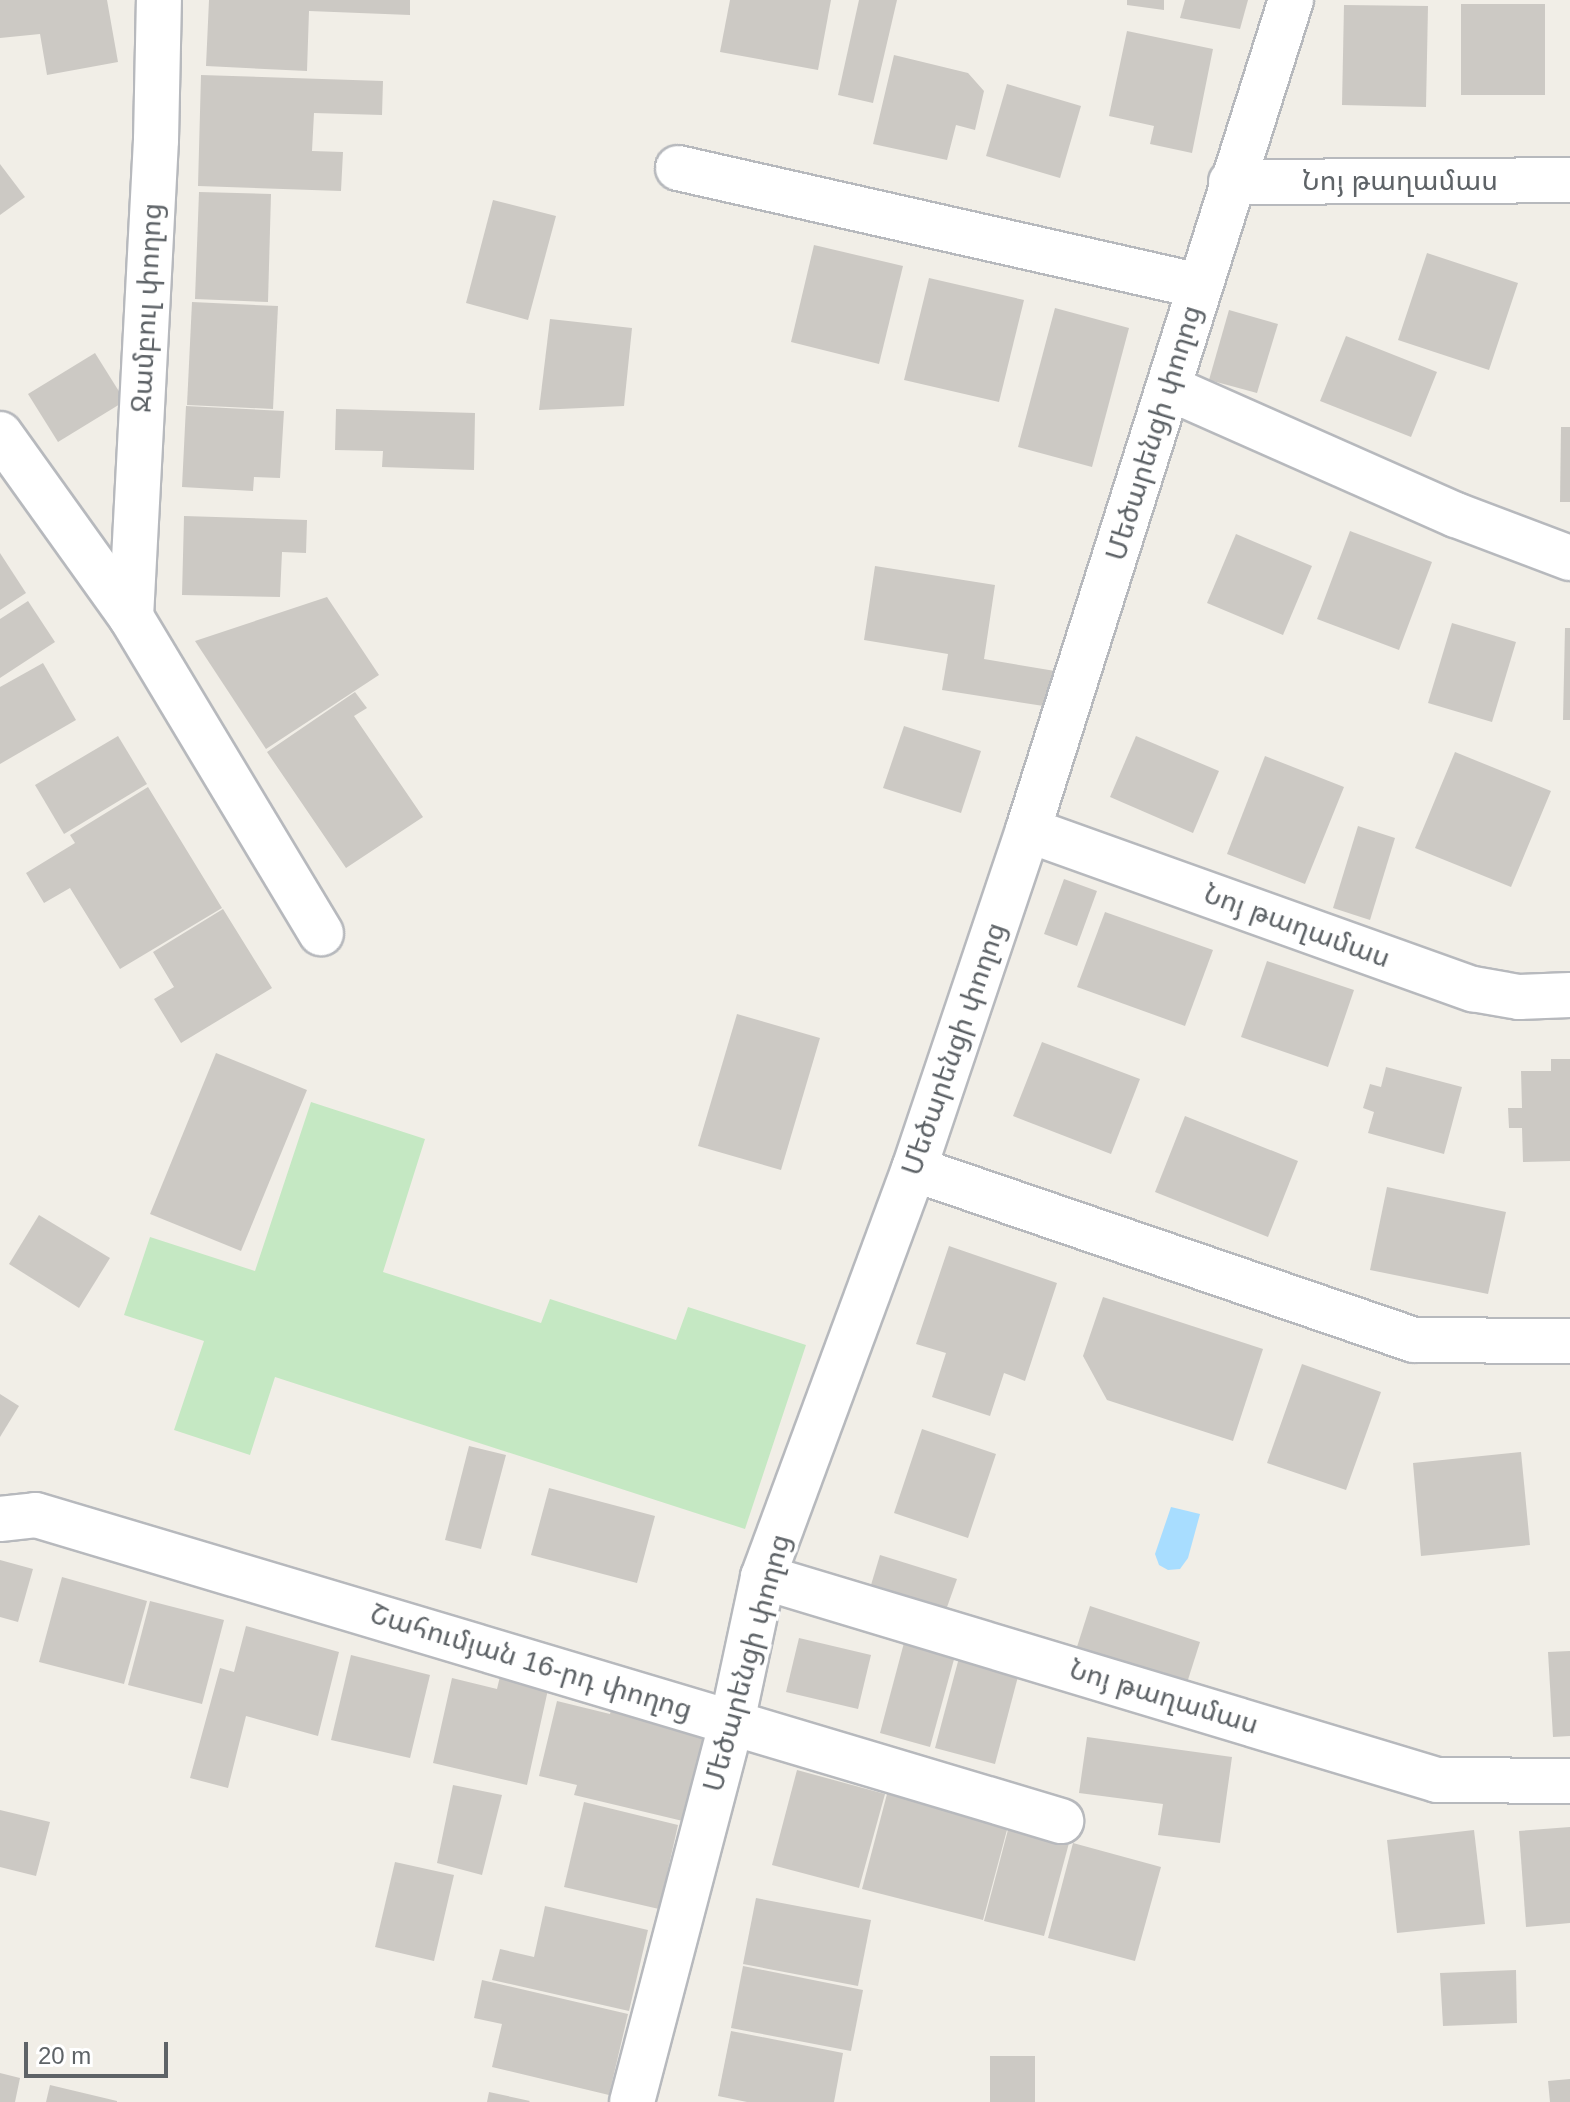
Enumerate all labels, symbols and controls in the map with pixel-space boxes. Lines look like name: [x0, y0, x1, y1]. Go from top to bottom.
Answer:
street label: Նոյ թաղամաս: [1302, 164, 1498, 198]
street label: Ջամբուլ փողոց: [125, 202, 169, 414]
street label: Մեծարենցի փողոց: [1099, 301, 1209, 565]
street label: Նոյ թաղամաս: [1199, 877, 1395, 975]
street label: Մեծարենցի փողոց: [895, 918, 1013, 1180]
street label: Մեծարենցի փողոց: [696, 1531, 798, 1795]
street label: Շահումյան 16-րդ փողոց: [366, 1597, 696, 1727]
street label: Նոյ թաղամաս: [1065, 1652, 1263, 1742]
scale bar: [28, 2026, 172, 2076]
text: 20 m: [38, 2042, 91, 2069]

